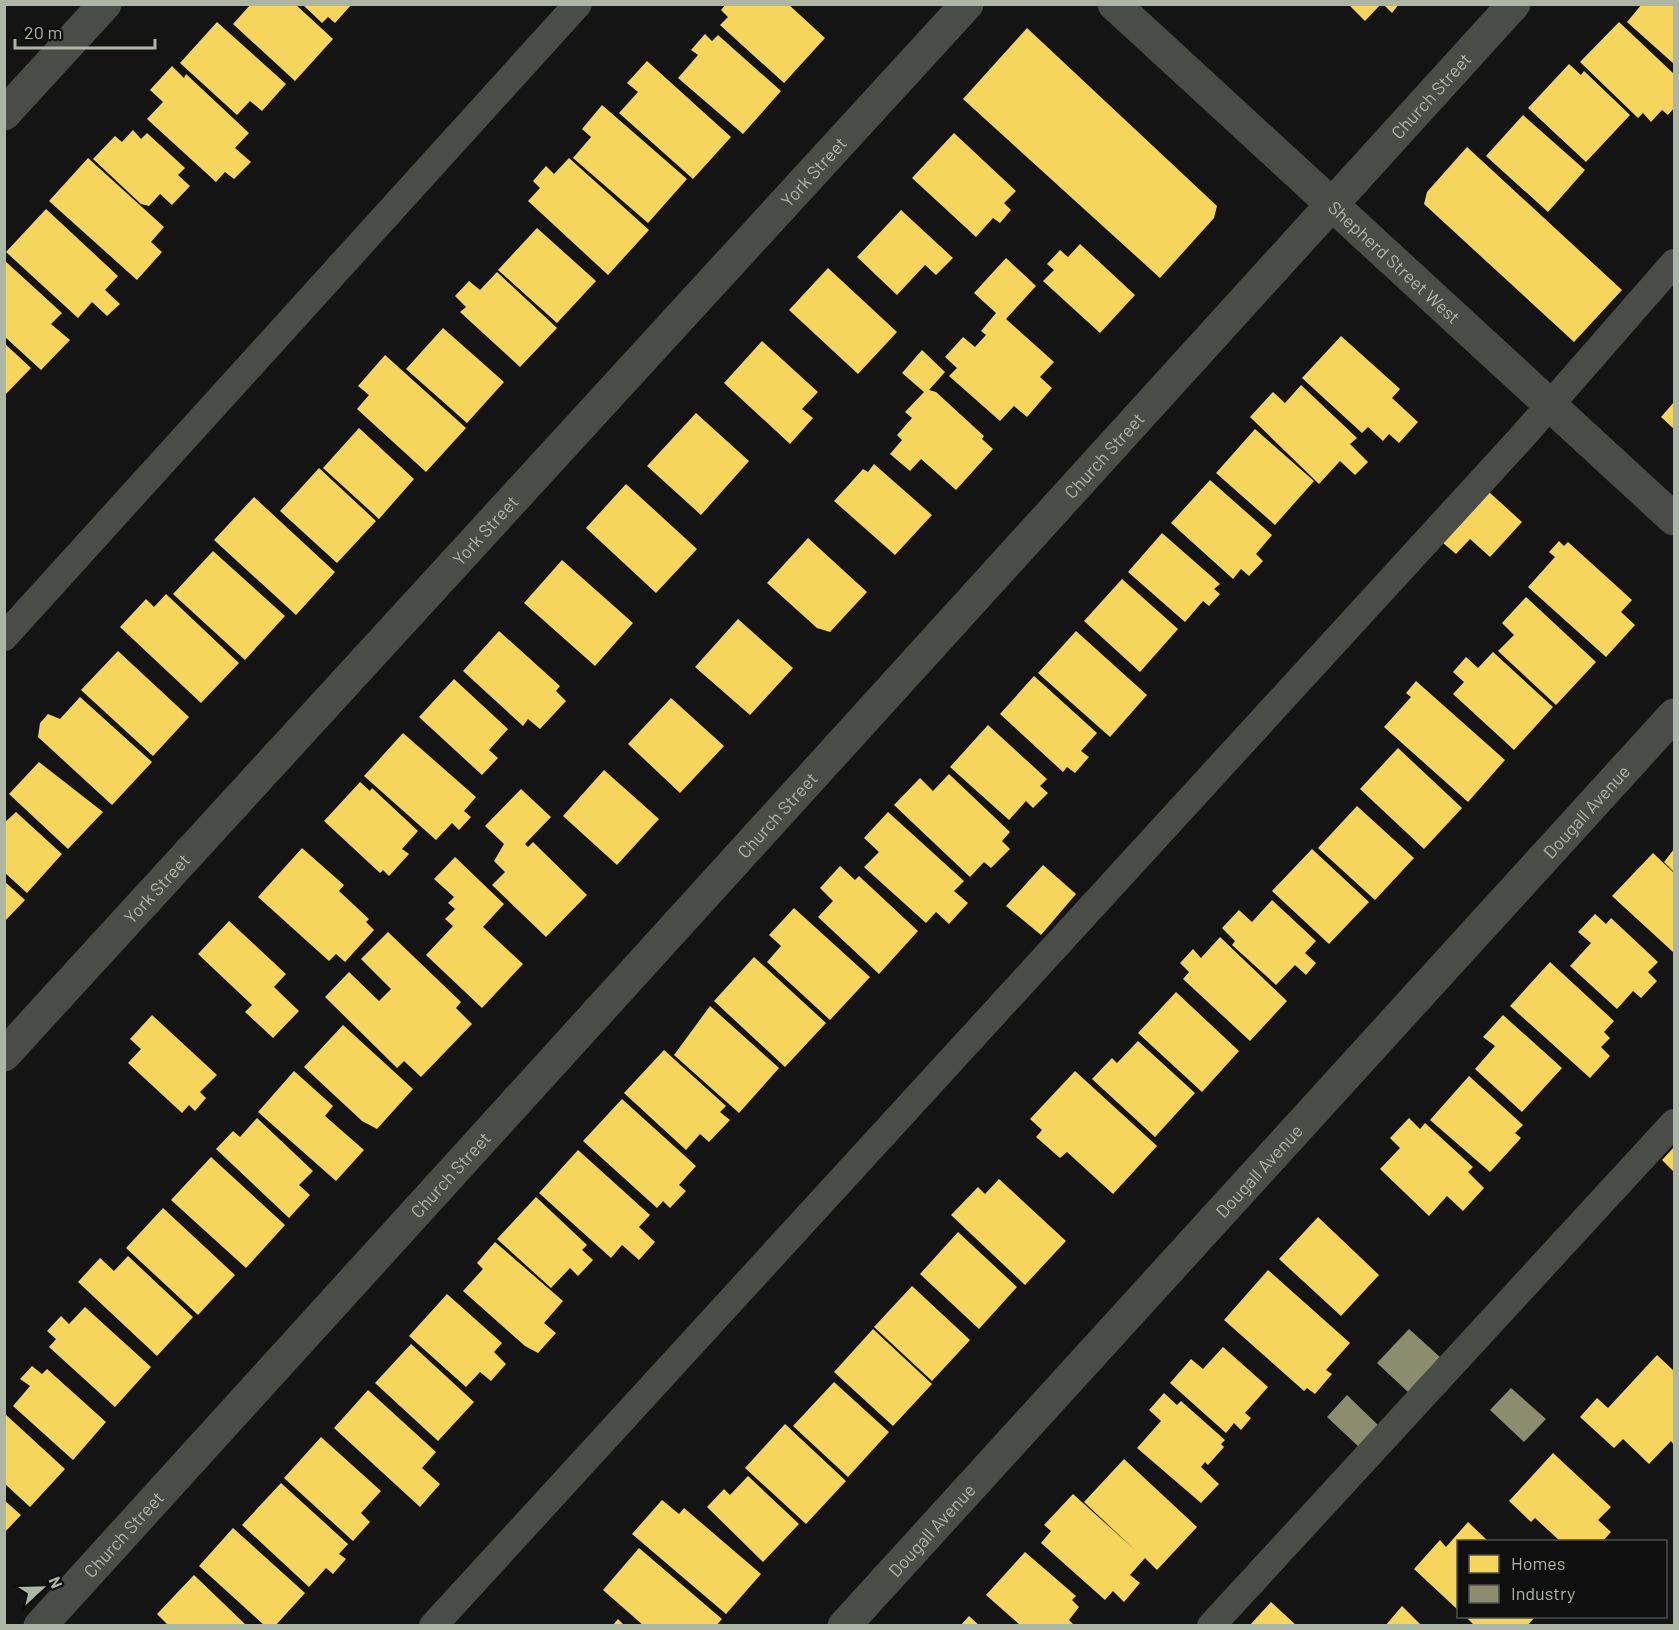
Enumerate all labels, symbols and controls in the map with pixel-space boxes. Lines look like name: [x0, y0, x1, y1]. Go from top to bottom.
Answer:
scale bar: [15, 12, 154, 50]
text: 20 m: [24, 21, 62, 43]
street label: Church Street: [1386, 48, 1475, 143]
street label: York Street: [776, 132, 851, 211]
street label: Shepherd Street West: [1324, 196, 1465, 328]
street label: Church Street: [1059, 408, 1149, 503]
street label: York Street: [447, 490, 523, 570]
street label: Dougall Avenue: [1538, 760, 1634, 863]
street label: Church Street: [732, 767, 822, 862]
street label: York Street: [119, 849, 194, 928]
street label: Dougall Avenue: [1211, 1119, 1307, 1222]
street label: Church Street: [406, 1127, 495, 1222]
street label: Dougall Avenue: [883, 1479, 980, 1581]
street label: Church Street: [79, 1487, 168, 1582]
legend: [1457, 1540, 1667, 1618]
text: Homes: [1511, 1552, 1565, 1574]
north arrow: [12, 1558, 72, 1618]
text: N: [46, 1574, 67, 1591]
text: Industry: [1511, 1582, 1575, 1604]

